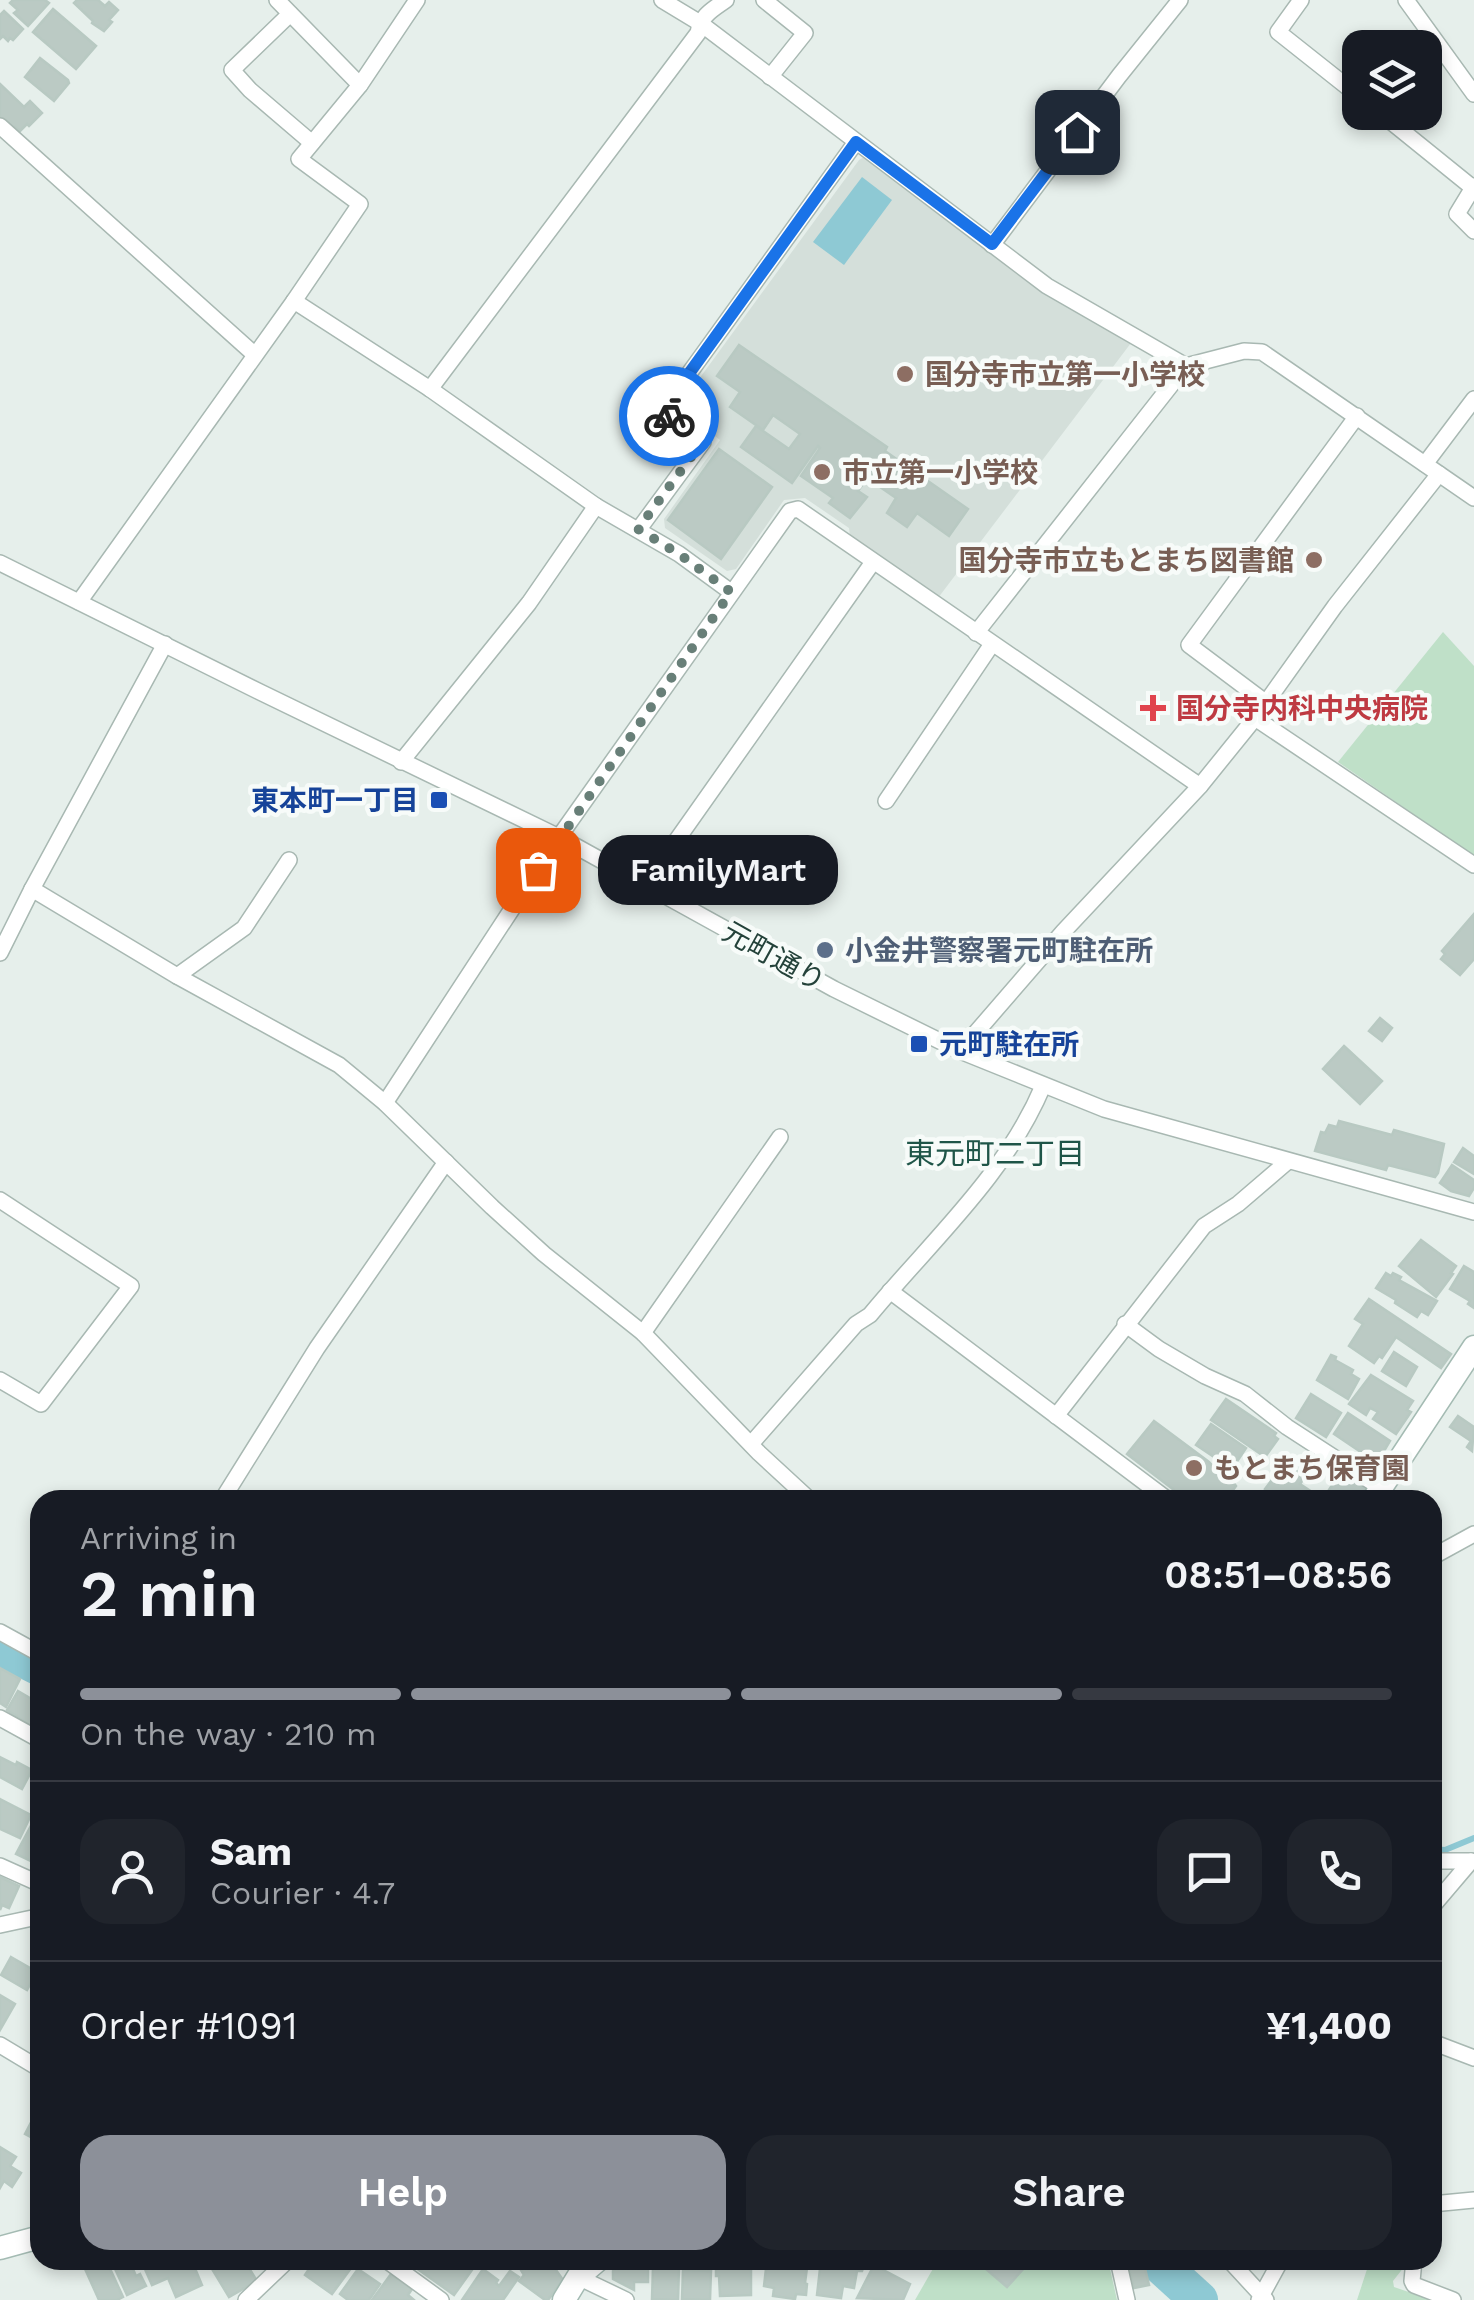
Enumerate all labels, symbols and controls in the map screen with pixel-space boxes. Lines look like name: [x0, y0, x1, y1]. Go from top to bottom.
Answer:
map controls: [1342, 30, 1442, 130]
button: layers: [1342, 30, 1442, 130]
pin: [1035, 90, 1120, 175]
icon: home: [1050, 105, 1105, 160]
place label: 国分寺市立第一小学校: [925, 358, 1205, 391]
marker: 国分寺市立第一小学校: [894, 363, 916, 385]
courier: [619, 366, 719, 466]
icon: bike: [642, 389, 697, 444]
place label: 市立第一小学校: [842, 456, 1038, 489]
marker: 市立第一小学校: [811, 461, 833, 483]
place label: 国分寺市立もとまち図書館: [959, 544, 1294, 577]
marker: 国分寺市立もとまち図書館: [1303, 549, 1325, 571]
place label: 国分寺内科中央病院: [1176, 692, 1428, 725]
marker: 国分寺内科中央病院: [1140, 695, 1166, 721]
place label: 東本町一丁目: [251, 784, 419, 817]
marker: 東本町一丁目: [428, 789, 450, 811]
pin: [496, 828, 581, 913]
callout: FamilyMart: [598, 835, 838, 905]
icon: bag: [511, 843, 566, 898]
text: FamilyMart: [630, 851, 806, 889]
street label: 元町通り: [717, 915, 831, 998]
place label: 小金井警察署元町駐在所: [845, 934, 1153, 967]
marker: 小金井警察署元町駐在所: [814, 939, 836, 961]
place label: 元町駐在所: [939, 1028, 1079, 1061]
marker: 元町駐在所: [908, 1033, 930, 1055]
district label: 東元町二丁目: [905, 1136, 1085, 1171]
place label: もとまち保育園: [1214, 1452, 1409, 1485]
marker: もとまち保育園: [1183, 1457, 1205, 1479]
text: Arriving in: [80, 1519, 237, 1557]
text: 08:51–08:56: [1164, 1553, 1392, 1597]
text: 2 min: [80, 1556, 258, 1632]
text: On the way · 210 m: [80, 1715, 377, 1753]
button: person: [80, 1819, 185, 1924]
button: chat: [1157, 1819, 1262, 1924]
button: phone: [1287, 1819, 1392, 1924]
text: Sam: [210, 1830, 292, 1874]
text: Courier · 4.7: [210, 1874, 395, 1912]
text: Order #1091: [80, 2004, 297, 2048]
text: ¥1,400: [1266, 2004, 1392, 2048]
button: Help: [80, 2135, 726, 2250]
button: Share: [746, 2135, 1392, 2250]

